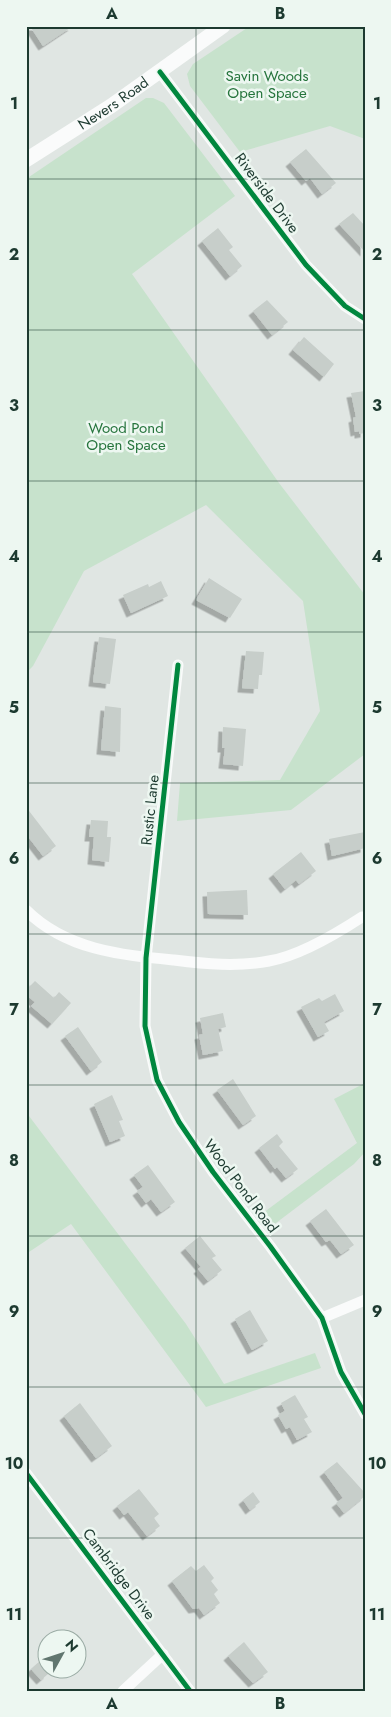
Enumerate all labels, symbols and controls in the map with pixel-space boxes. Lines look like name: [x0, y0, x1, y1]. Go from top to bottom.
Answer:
text: A: [105, 2, 118, 25]
text: B: [275, 2, 285, 25]
park label: Savin Woods Open Space: [226, 65, 308, 104]
street label: Nevers Road: [74, 71, 153, 135]
text: 1: [10, 92, 18, 115]
text: 1: [373, 92, 381, 115]
street label: Riverside Drive: [229, 148, 305, 238]
text: 2: [9, 243, 19, 266]
text: 2: [372, 243, 382, 266]
text: 3: [9, 394, 19, 417]
text: 3: [372, 394, 382, 417]
park label: Wood Pond Open Space: [86, 417, 166, 456]
text: 4: [8, 545, 20, 568]
text: 4: [371, 545, 383, 568]
text: 5: [9, 696, 19, 719]
text: 5: [372, 696, 382, 719]
street label: Rustic Lane: [135, 773, 165, 846]
text: 6: [9, 847, 19, 870]
text: 6: [372, 847, 382, 870]
text: 7: [9, 998, 19, 1021]
text: 7: [372, 998, 382, 1021]
street label: Wood Pond Road: [198, 1135, 284, 1237]
text: 8: [9, 1149, 19, 1172]
text: 8: [372, 1149, 382, 1172]
text: 9: [9, 1300, 19, 1323]
text: 9: [372, 1300, 382, 1323]
text: 10: [5, 1452, 23, 1475]
text: 10: [368, 1452, 386, 1475]
street label: Cambridge Drive: [77, 1524, 161, 1625]
text: 11: [6, 1603, 22, 1626]
text: 11: [369, 1603, 385, 1626]
north arrow: [38, 1630, 88, 1680]
text: N: [61, 1635, 83, 1656]
text: A: [105, 1692, 118, 1715]
text: B: [275, 1692, 285, 1715]

